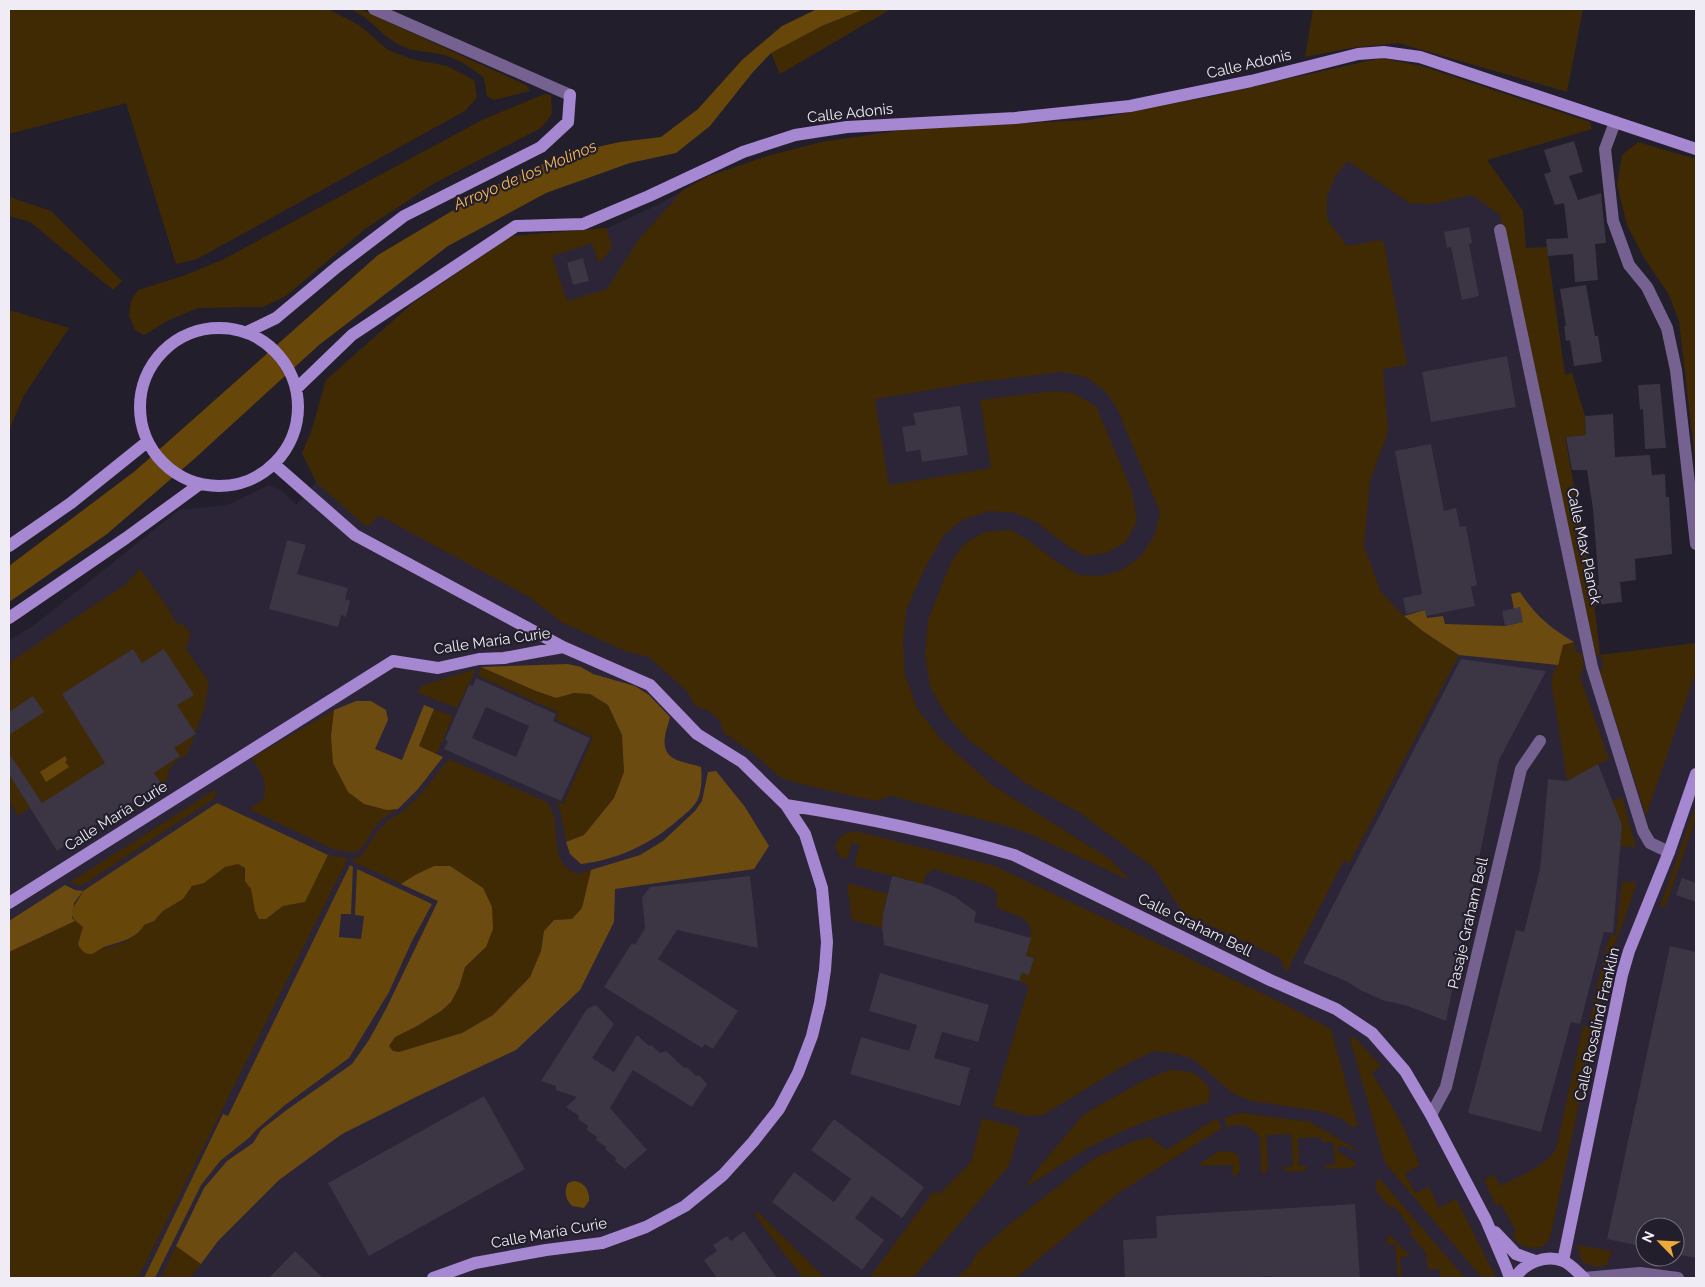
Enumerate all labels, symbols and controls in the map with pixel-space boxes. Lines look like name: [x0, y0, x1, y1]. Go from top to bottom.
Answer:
street label: Calle Adonis: [1205, 46, 1293, 82]
street label: Calle Adonis: [806, 100, 894, 126]
water label: Arroyo de los Molinos: [450, 136, 600, 214]
street label: Calle Max Planck: [1563, 486, 1605, 606]
street label: Calle María Curie: [433, 624, 552, 658]
street label: Calle María Curie: [61, 777, 171, 855]
street label: Pasaje Graham Bell: [1444, 855, 1492, 991]
street label: Calle Graham Bell: [1135, 890, 1256, 961]
street label: Calle Rosalind Franklin: [1571, 946, 1623, 1102]
street label: Calle María Curie: [490, 1214, 609, 1252]
north arrow: [1635, 1217, 1685, 1267]
text: N: [1639, 1229, 1658, 1245]

